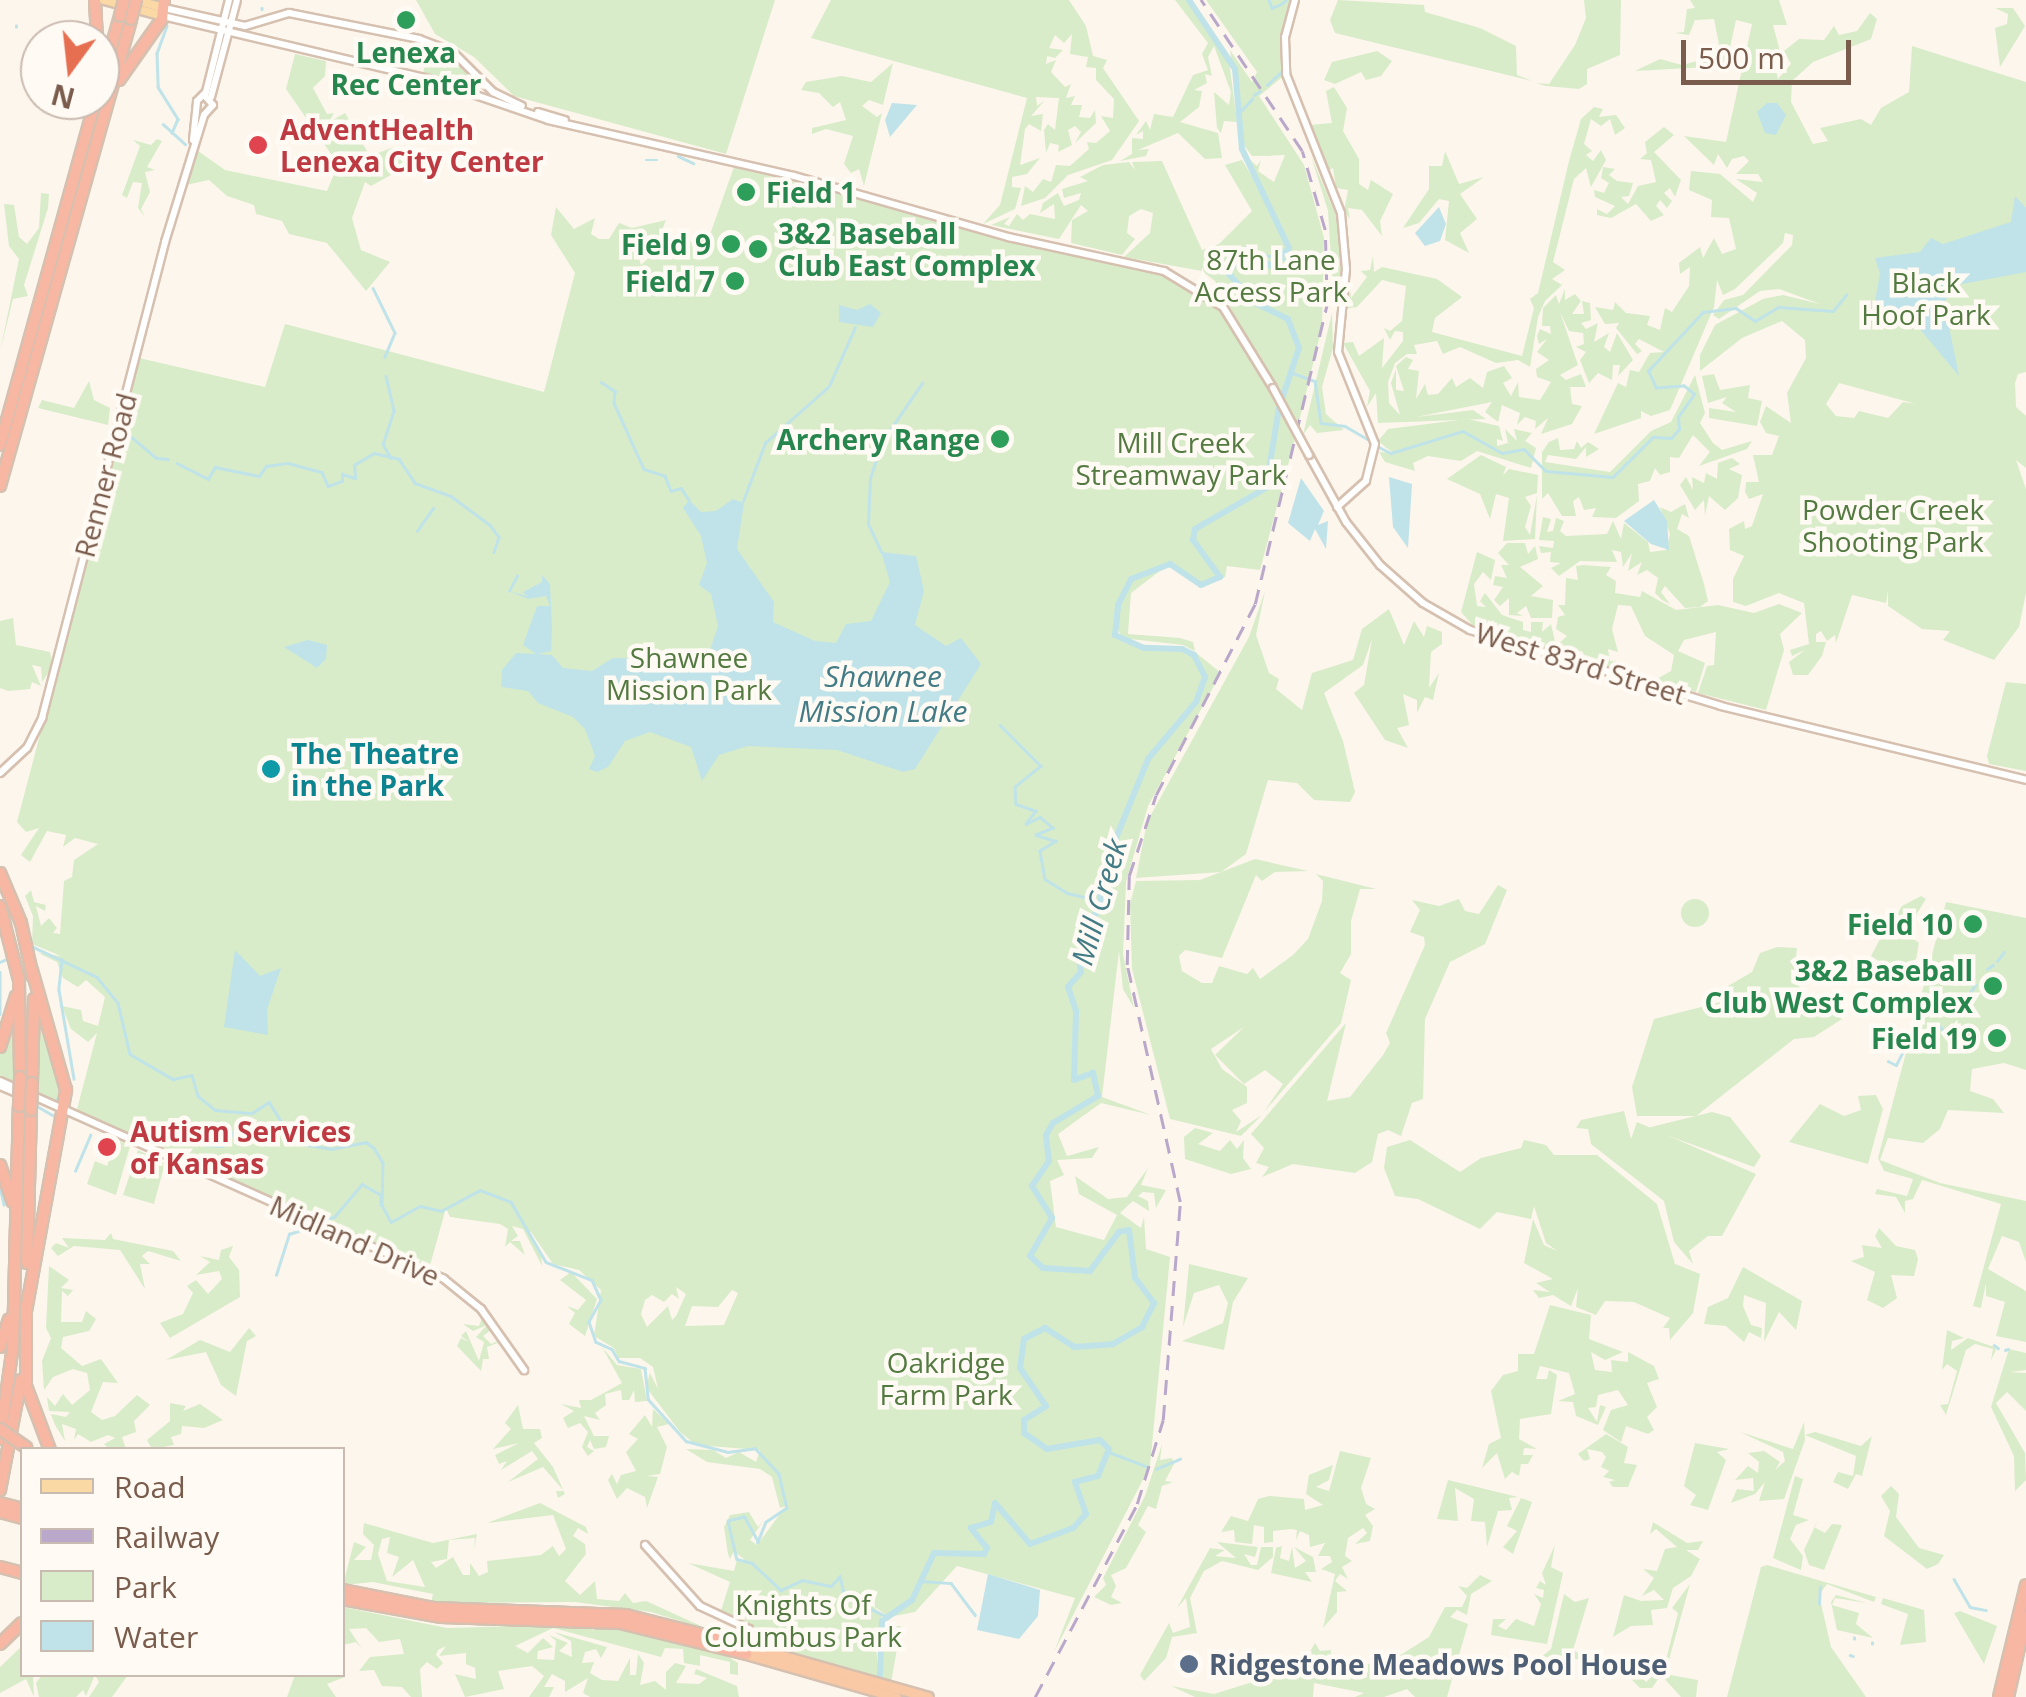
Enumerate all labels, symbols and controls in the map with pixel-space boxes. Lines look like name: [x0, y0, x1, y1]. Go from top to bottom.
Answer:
marker: Lenexa Rec Center: [395, 9, 417, 31]
north arrow: [20, 20, 120, 120]
scale bar: [1686, 20, 1856, 82]
place label: Lenexa Rec Center: [331, 35, 481, 101]
text: 500 m: [1698, 37, 1785, 78]
text: N: [47, 76, 79, 118]
place label: AdventHealth Lenexa City Center: [280, 112, 544, 178]
marker: AdventHealth Lenexa City Center: [245, 132, 271, 158]
place label: Field 1: [766, 175, 856, 209]
marker: Field 1: [735, 181, 757, 203]
place label: 3&2 Baseball Club East Complex: [778, 216, 1035, 282]
place label: Field 9: [621, 227, 711, 261]
marker: Field 9: [720, 233, 742, 255]
marker: 3&2 Baseball Club East Complex: [747, 238, 769, 260]
park label: 87th Lane Access Park: [1195, 242, 1347, 308]
place label: Field 7: [625, 264, 715, 298]
park label: Black Hoof Park: [1861, 265, 1991, 331]
marker: Field 7: [724, 270, 746, 292]
street label: Renner Road: [67, 389, 143, 561]
place label: Archery Range: [777, 422, 980, 456]
park label: Mill Creek Streamway Park: [1075, 425, 1287, 491]
marker: Archery Range: [989, 428, 1011, 450]
park label: Powder Creek Shooting Park: [1802, 492, 1984, 558]
street label: West 83rd Street: [1472, 615, 1690, 711]
park label: Shawnee Mission Park: [606, 640, 772, 706]
water label: Shawnee Mission Lake: [798, 658, 968, 728]
place label: The Theatre in the Park: [291, 736, 459, 802]
marker: The Theatre in the Park: [260, 758, 282, 780]
water label: Mill Creek: [1064, 835, 1134, 969]
place label: Field 10: [1847, 907, 1953, 941]
marker: Field 10: [1962, 913, 1984, 935]
place label: 3&2 Baseball Club West Complex: [1705, 953, 1973, 1019]
marker: 3&2 Baseball Club West Complex: [1982, 975, 2004, 997]
place label: Field 19: [1871, 1021, 1977, 1055]
marker: Field 19: [1986, 1027, 2008, 1049]
place label: Autism Services of Kansas: [130, 1114, 351, 1180]
marker: Autism Services of Kansas: [94, 1134, 120, 1160]
street label: Midland Drive: [265, 1188, 445, 1292]
park label: Oakridge Farm Park: [879, 1345, 1013, 1411]
legend: [20, 1447, 345, 1677]
text: Road: [114, 1466, 186, 1507]
text: Railway: [114, 1516, 219, 1557]
text: Park: [114, 1566, 177, 1607]
park label: Knights Of Columbus Park: [704, 1587, 902, 1653]
text: Water: [114, 1616, 198, 1657]
place label: Ridgestone Meadows Pool House: [1209, 1647, 1668, 1681]
marker: Ridgestone Meadows Pool House: [1178, 1653, 1200, 1675]

